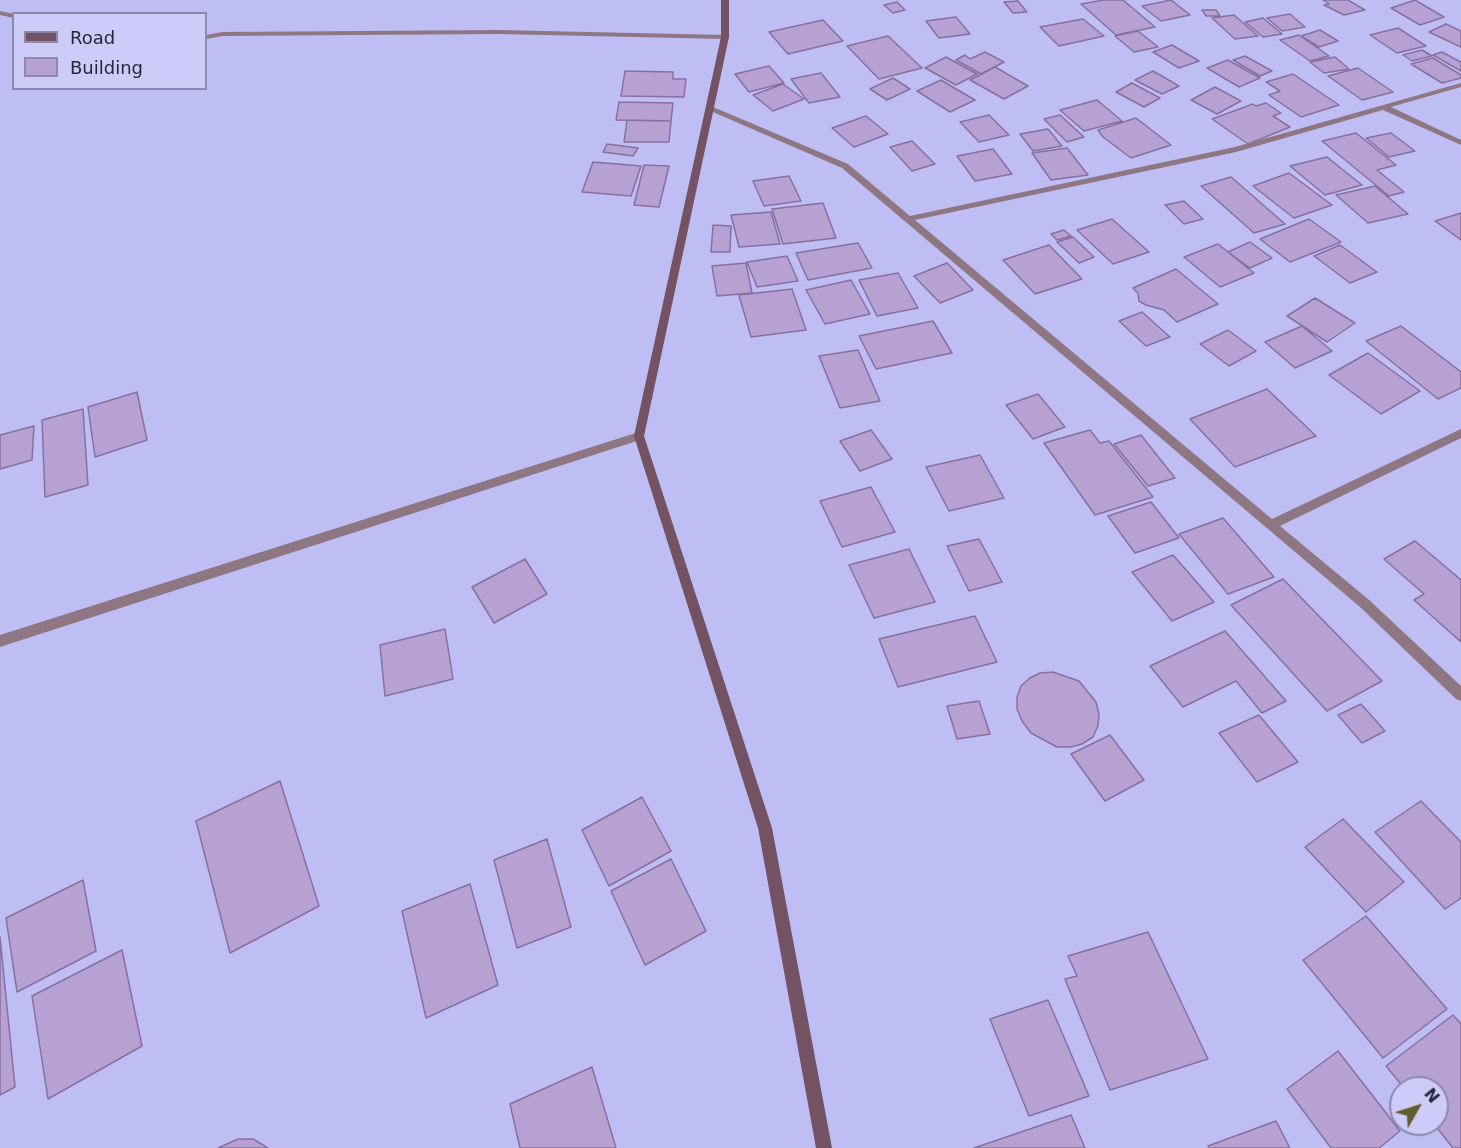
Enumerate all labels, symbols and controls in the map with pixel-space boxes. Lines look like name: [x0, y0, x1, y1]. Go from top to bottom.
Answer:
legend: [12, 12, 207, 90]
text: Road: [70, 27, 115, 48]
text: Building: [70, 57, 143, 78]
north arrow: [1389, 1076, 1449, 1136]
text: N: [1420, 1084, 1443, 1107]

